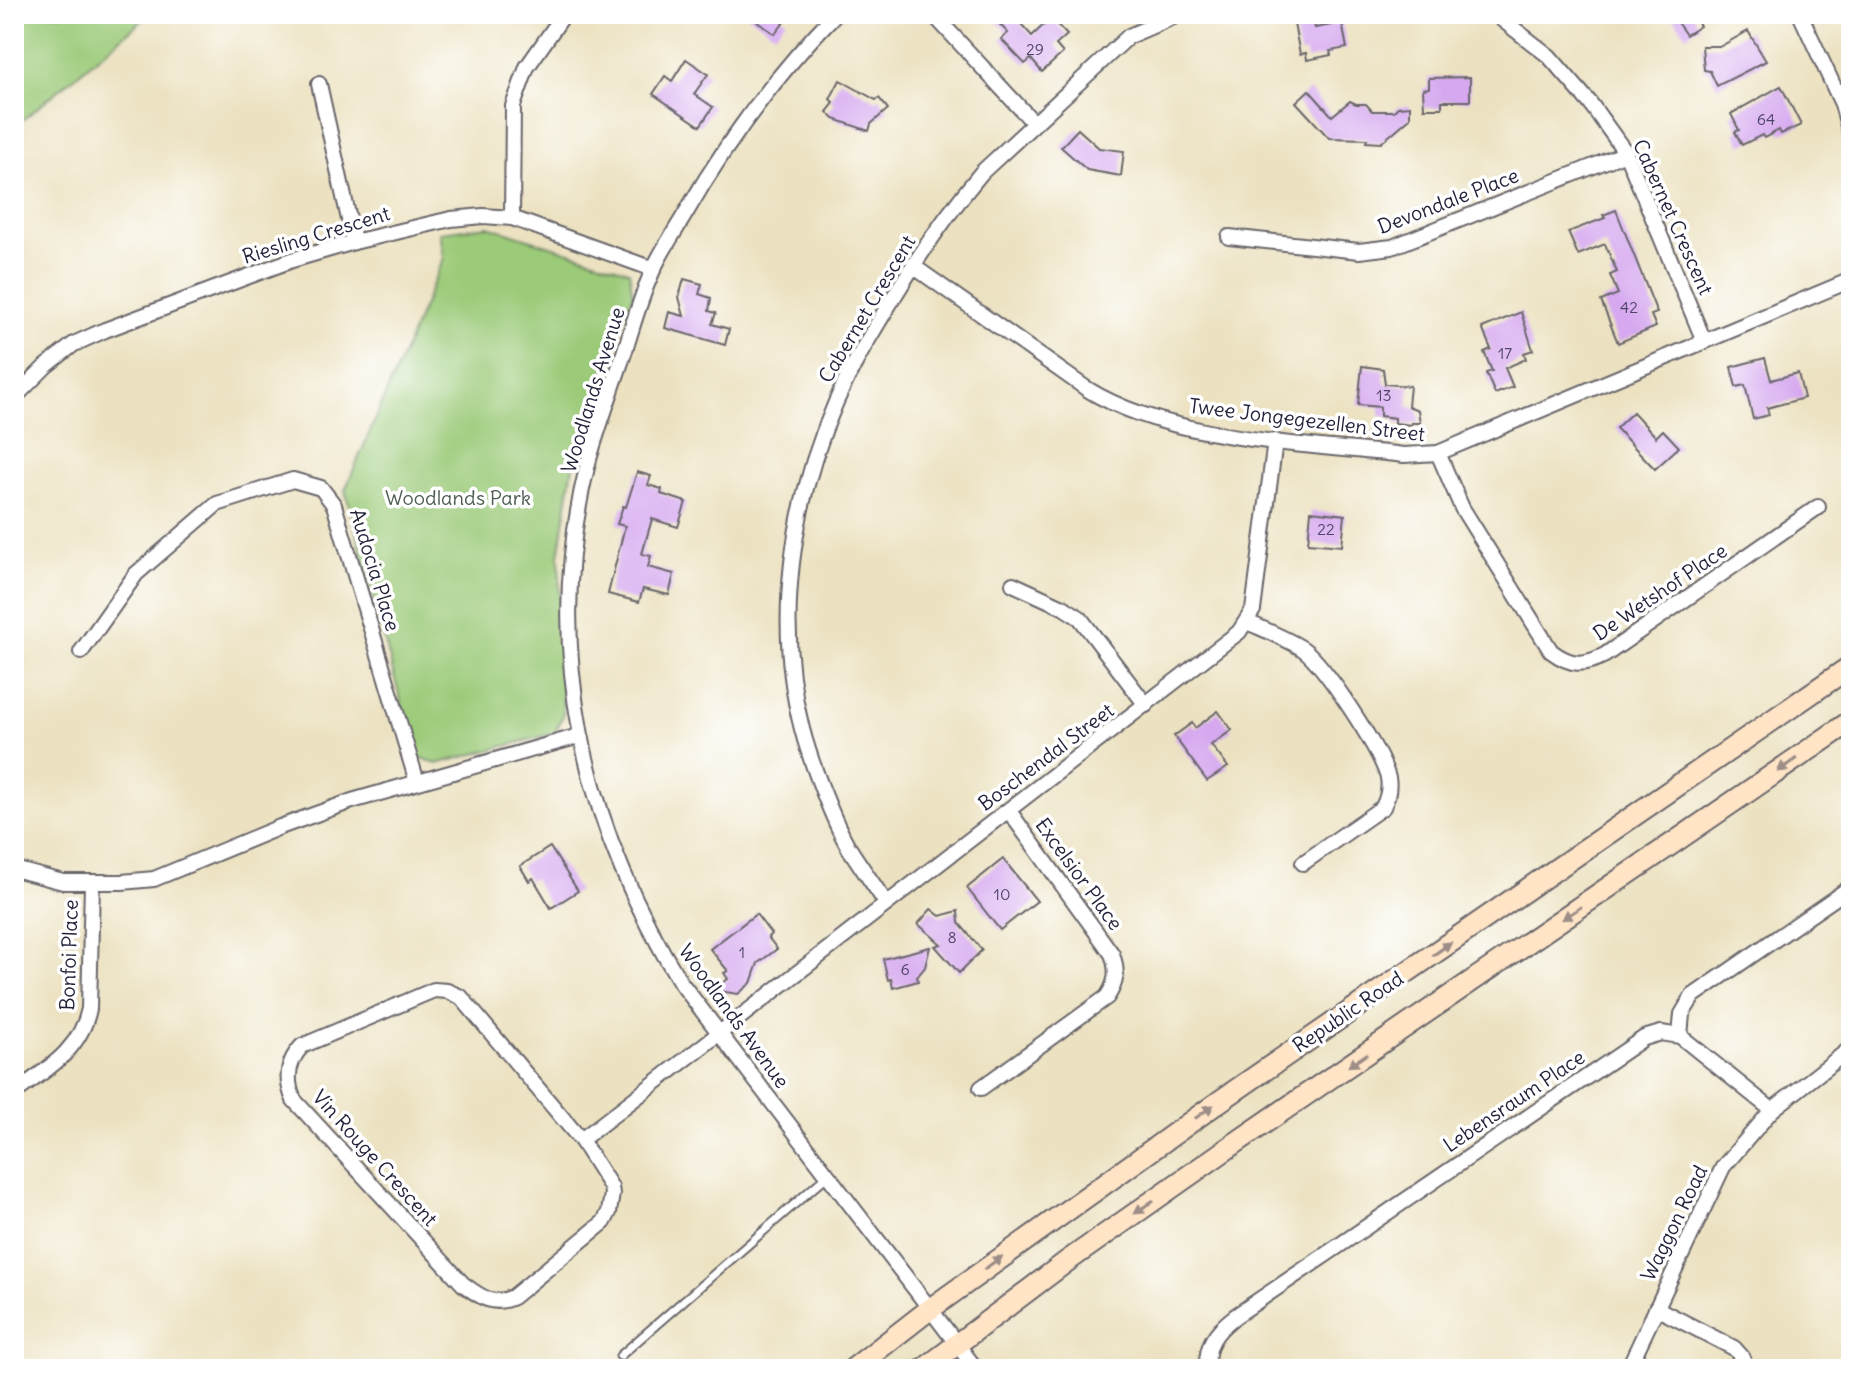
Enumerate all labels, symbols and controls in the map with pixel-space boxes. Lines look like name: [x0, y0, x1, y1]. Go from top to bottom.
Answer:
house number: 29: [1026, 39, 1044, 59]
house number: 64: [1757, 109, 1775, 129]
street label: Cabernet Crescent: [1628, 135, 1719, 299]
street label: Devondale Place: [1374, 162, 1522, 239]
street label: Riesling Crescent: [239, 200, 393, 269]
street label: Cabernet Crescent: [813, 230, 921, 387]
house number: 42: [1620, 297, 1638, 317]
street label: Woodlands Avenue: [555, 304, 630, 476]
house number: 17: [1498, 343, 1512, 363]
house number: 13: [1376, 385, 1392, 405]
street label: Twee Jongegezellen Street: [1188, 393, 1427, 446]
park label: Woodlands Park: [385, 485, 531, 510]
street label: Audocia Place: [345, 506, 406, 634]
house number: 22: [1317, 519, 1335, 539]
street label: De Wetshof Place: [1588, 538, 1731, 646]
street label: Boschendal Street: [973, 697, 1119, 816]
one-way arrow: [1776, 757, 1797, 772]
street label: Excelsior Place: [1030, 813, 1128, 935]
house number: 10: [994, 884, 1010, 904]
street label: Bonfoi Place: [54, 899, 83, 1011]
one-way arrow: [1562, 905, 1583, 920]
house number: 8: [947, 927, 957, 947]
street label: Woodlands Avenue: [674, 939, 795, 1093]
house number: 1: [739, 942, 745, 962]
one-way arrow: [1431, 942, 1452, 957]
house number: 6: [900, 959, 910, 979]
street label: Republic Road: [1288, 965, 1408, 1058]
street label: Lebensraum Place: [1438, 1044, 1589, 1157]
one-way arrow: [1347, 1052, 1368, 1067]
street label: Vin Rouge Crescent: [308, 1084, 443, 1231]
one-way arrow: [1194, 1105, 1215, 1120]
street label: Waggon Road: [1635, 1161, 1712, 1285]
one-way arrow: [1134, 1199, 1154, 1215]
one-way arrow: [982, 1256, 1003, 1271]

